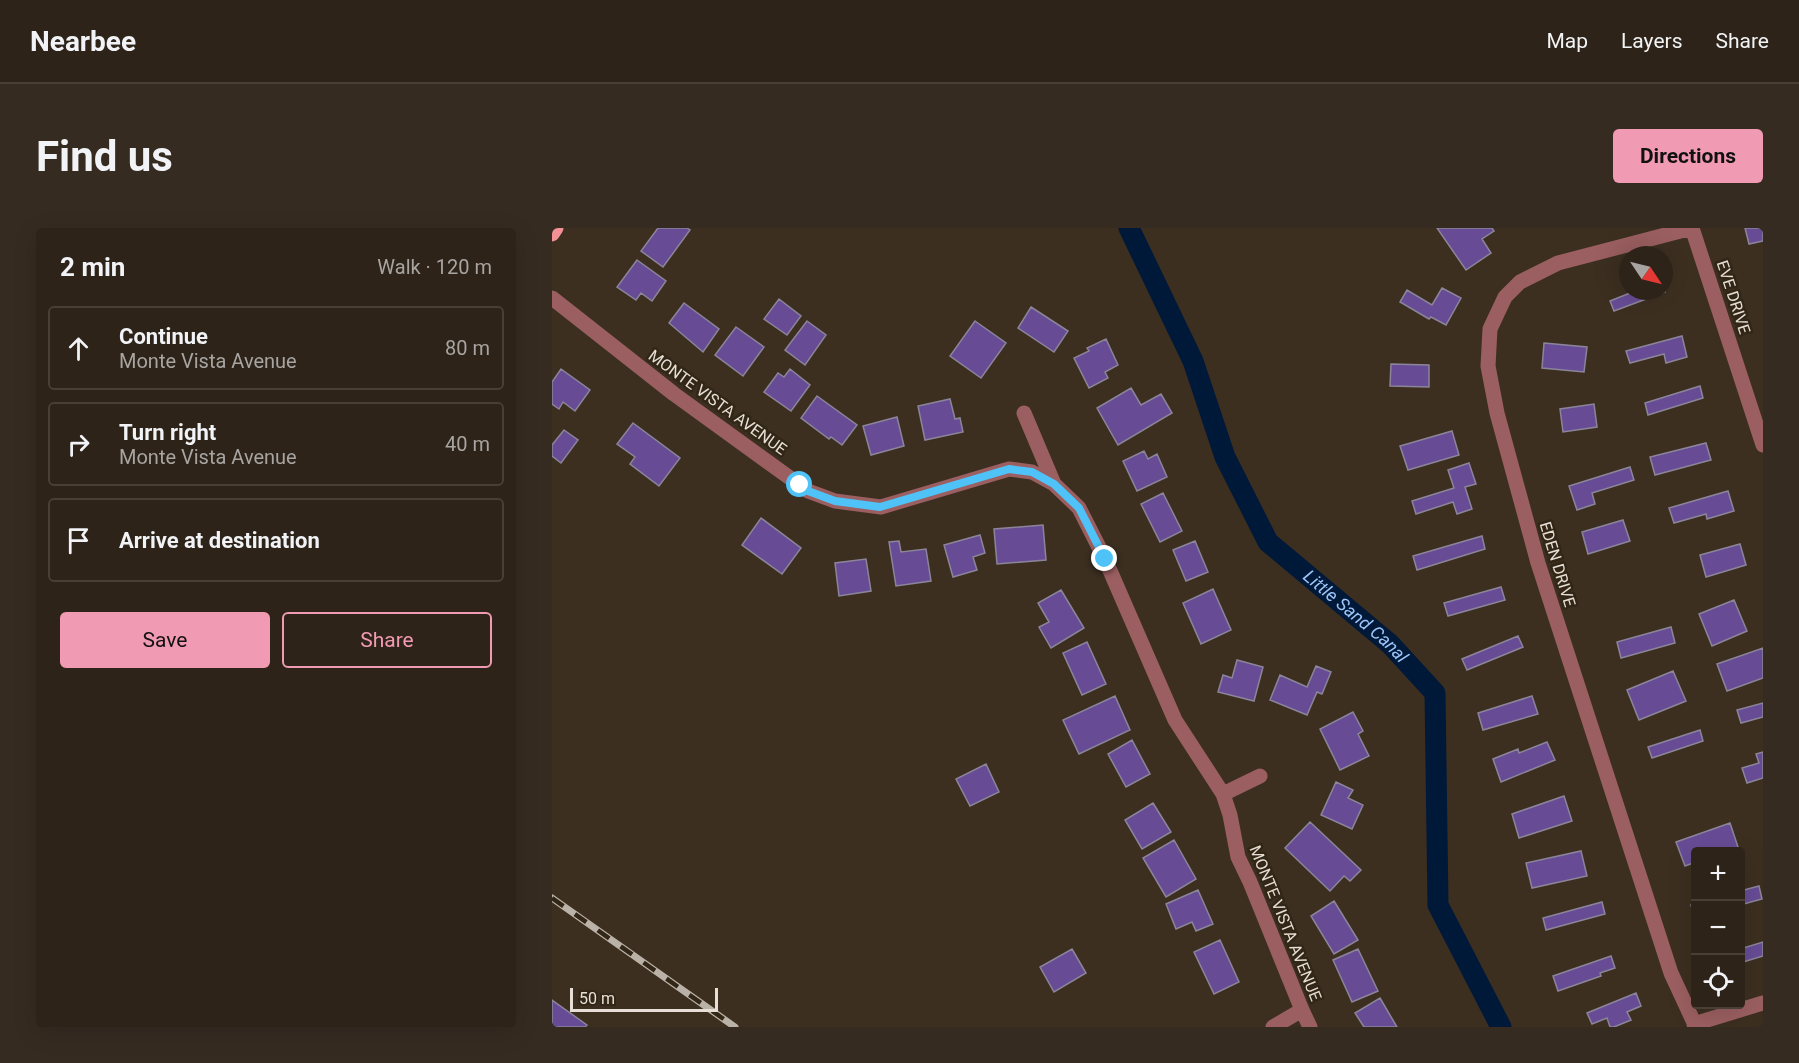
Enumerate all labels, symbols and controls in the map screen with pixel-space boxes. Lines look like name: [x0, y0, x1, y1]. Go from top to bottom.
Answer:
text: Nearbee: [30, 25, 136, 58]
text: Map: [1546, 29, 1588, 53]
text: Layers: [1621, 29, 1682, 53]
text: Share: [1715, 29, 1769, 53]
button: Directions: [1613, 129, 1763, 183]
text: Find us: [36, 132, 173, 181]
north arrow: [1619, 246, 1673, 300]
text: 2 min: [60, 252, 125, 282]
text: Walk · 120 m: [377, 255, 492, 279]
street label: EVE DRIVE: [1713, 258, 1754, 336]
text: Continue: [119, 324, 208, 349]
icon: ahead: [62, 332, 95, 365]
text: 80 m: [445, 336, 490, 360]
street label: MONTE VISTA AVENUE: [645, 346, 790, 459]
text: Monte Vista Avenue: [119, 349, 297, 373]
text: Turn right: [119, 420, 216, 445]
icon: right: [62, 428, 95, 461]
text: 40 m: [445, 432, 490, 456]
text: Monte Vista Avenue: [119, 445, 297, 469]
route start: [786, 471, 812, 497]
street label: EDEN DRIVE: [1536, 519, 1579, 609]
icon: arrive: [62, 524, 95, 557]
text: Arrive at destination: [119, 528, 320, 553]
route end: [1091, 545, 1117, 571]
water label: Little Sand Canal: [1299, 565, 1413, 667]
button: Save: [60, 612, 270, 668]
button: Share: [282, 612, 492, 668]
street label: MONTE VISTA AVENUE: [1246, 843, 1325, 1004]
map controls: [1691, 847, 1745, 1009]
button: +: [1691, 847, 1745, 901]
button: −: [1691, 901, 1745, 955]
button: locate: [1691, 955, 1745, 1009]
scale bar: [570, 985, 718, 1012]
text: 50 m: [579, 989, 615, 1008]

